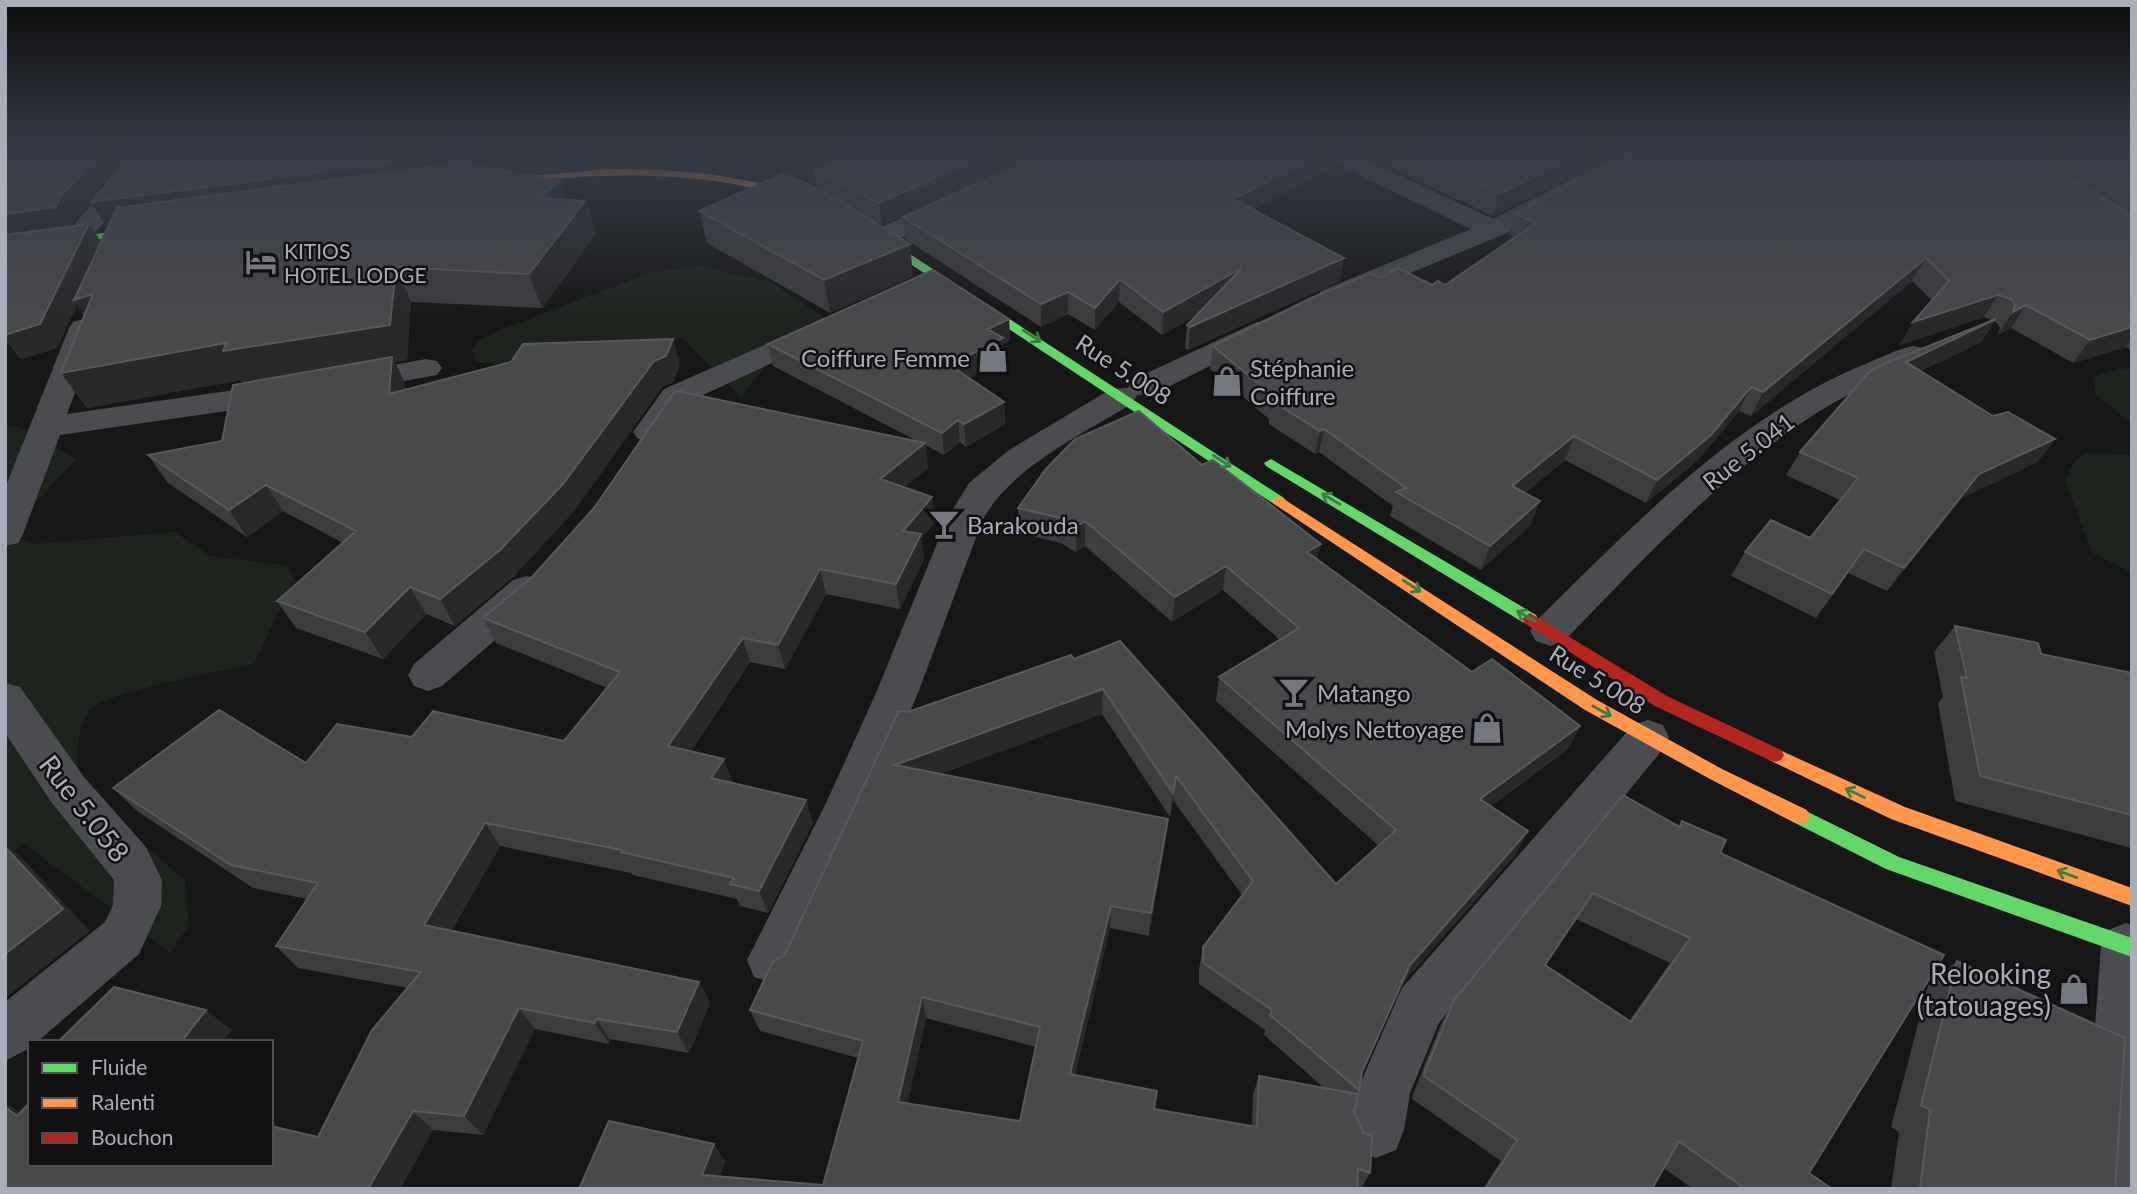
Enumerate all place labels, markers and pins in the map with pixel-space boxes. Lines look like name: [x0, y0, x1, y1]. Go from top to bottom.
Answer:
place label: KITIOS HOTEL LODGE: [284, 238, 427, 287]
hotel icon: KITIOS HOTEL LODGE: [244, 245, 278, 279]
shop icon: Coiffure Femme: [976, 340, 1010, 374]
place label: Coiffure Femme: [801, 343, 970, 372]
place label: Stéphanie Coiffure: [1250, 353, 1354, 410]
shop icon: Stéphanie Coiffure: [1210, 364, 1244, 398]
bar icon: Barakouda: [927, 507, 961, 541]
place label: Barakouda: [967, 510, 1079, 539]
bar icon: Matango: [1277, 675, 1311, 709]
place label: Matango: [1317, 678, 1411, 707]
shop icon: Molys Nettoyage: [1470, 711, 1504, 745]
place label: Molys Nettoyage: [1285, 714, 1464, 743]
place label: Relooking (tatouages): [1917, 956, 2051, 1022]
shop icon: Relooking (tatouages): [2057, 972, 2091, 1006]

